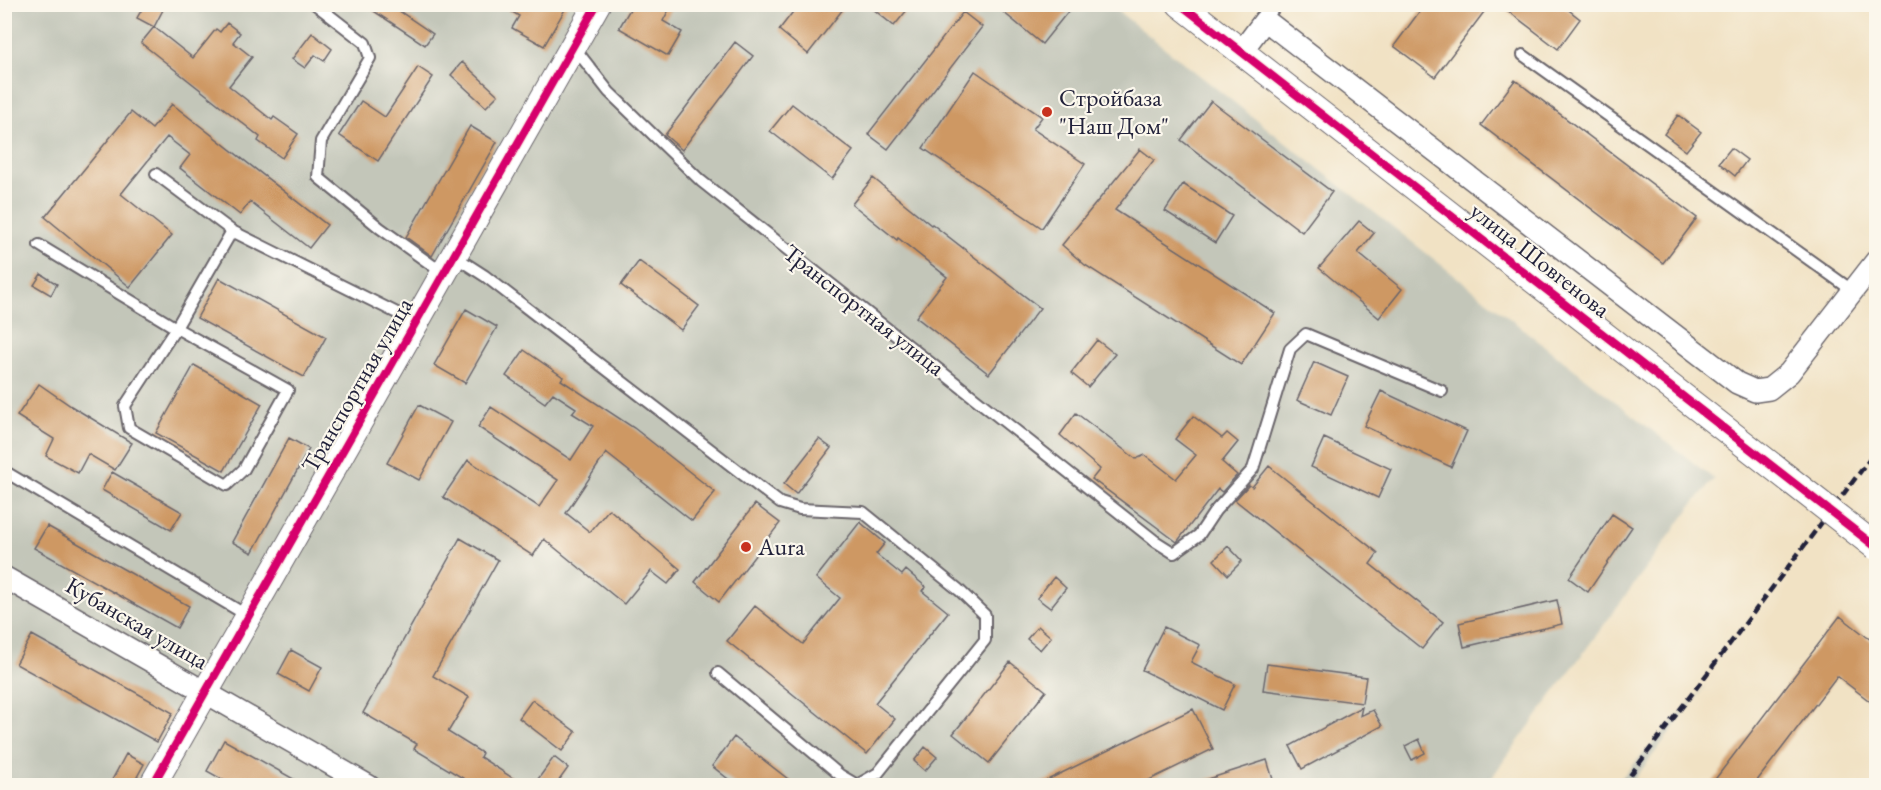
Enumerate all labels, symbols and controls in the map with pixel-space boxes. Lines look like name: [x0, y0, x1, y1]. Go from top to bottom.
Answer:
place label: Стройбаза "Наш Дом": [1059, 82, 1169, 141]
marker: Стройбаза "Наш Дом": [1040, 105, 1054, 119]
street label: улица Шовгенова: [1464, 195, 1617, 324]
street label: Транспортная улица: [777, 237, 952, 383]
street label: Транспортная улица: [294, 291, 419, 478]
place label: Aura: [757, 531, 805, 562]
marker: Aura: [739, 540, 753, 554]
street label: Кубанская улица: [60, 569, 215, 676]

